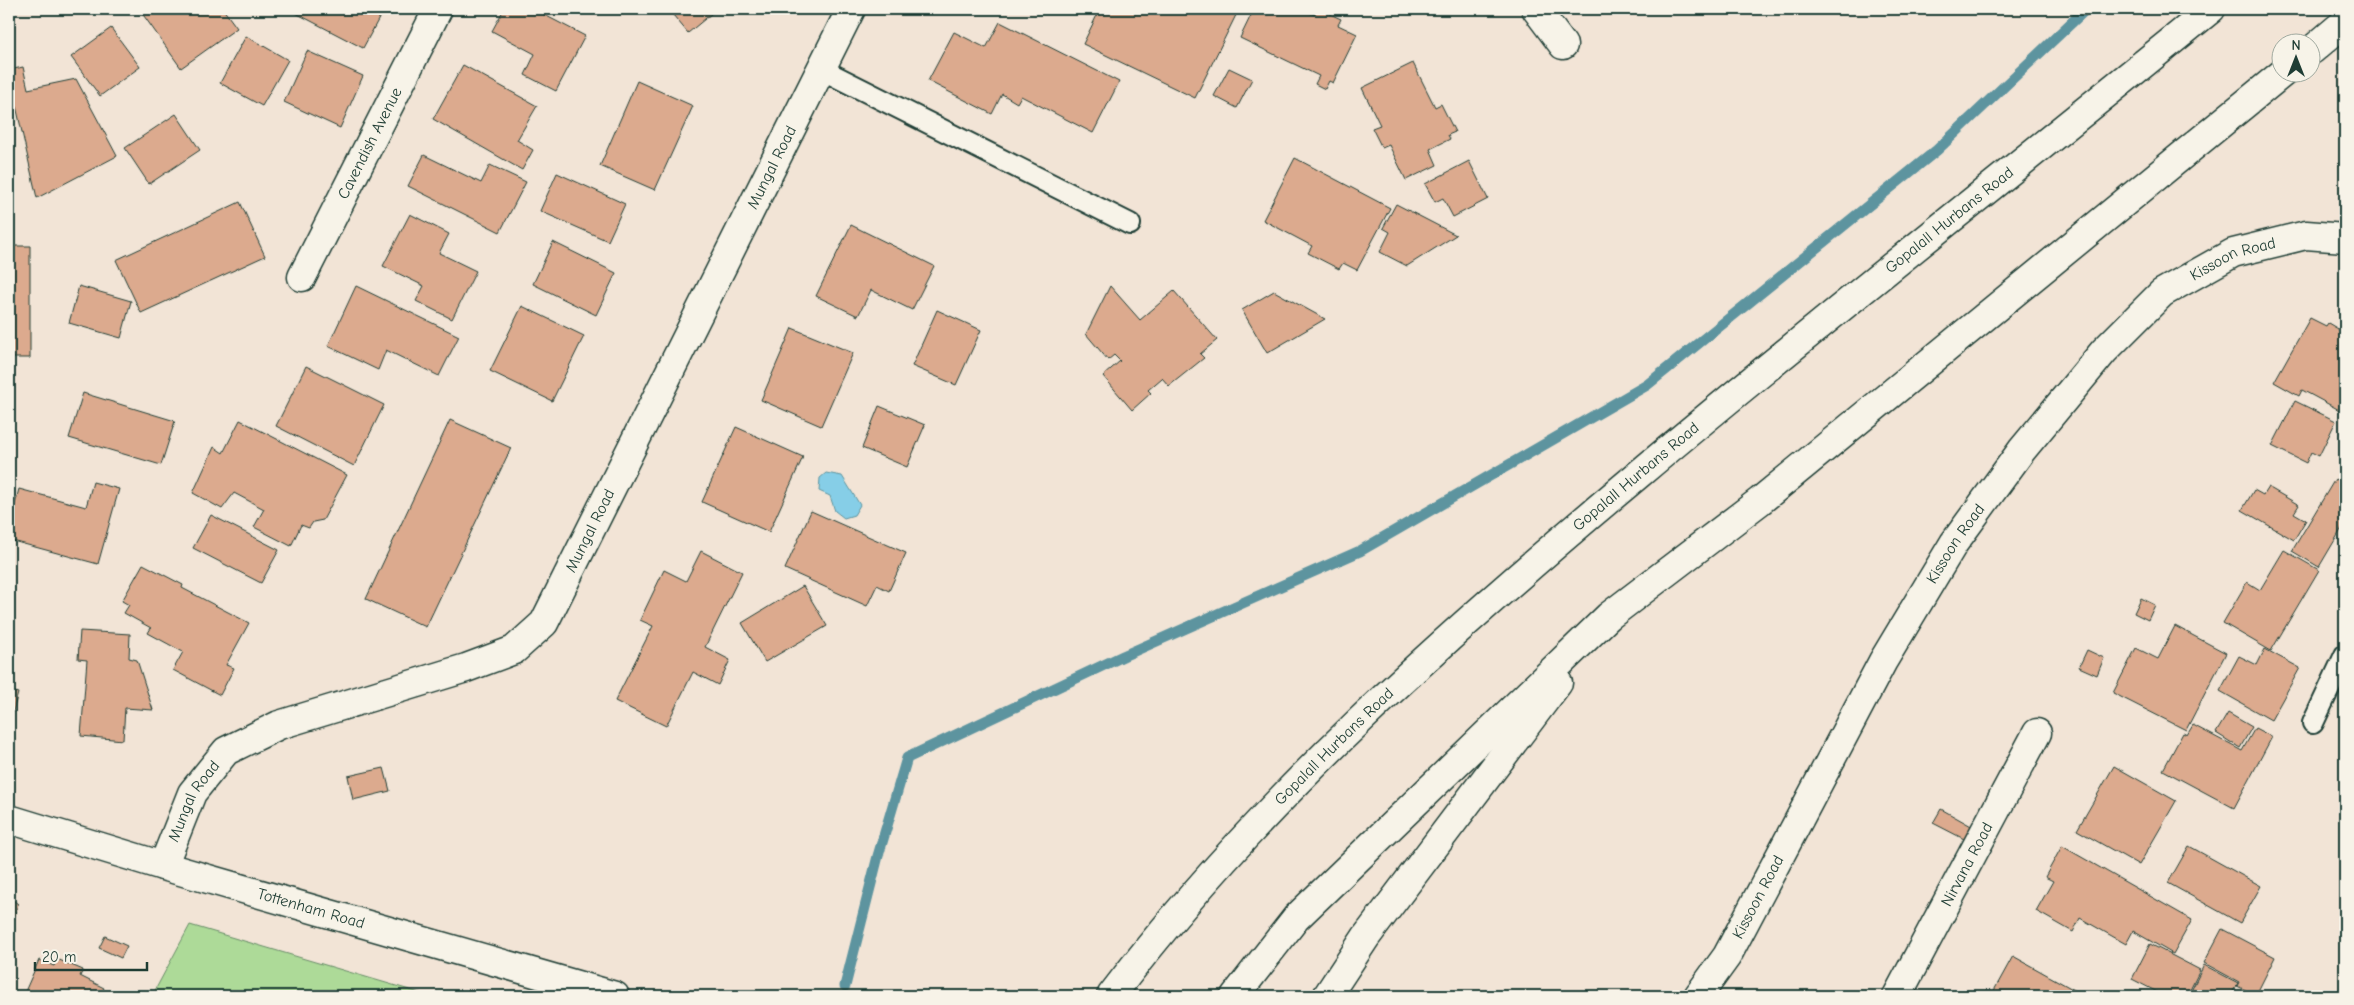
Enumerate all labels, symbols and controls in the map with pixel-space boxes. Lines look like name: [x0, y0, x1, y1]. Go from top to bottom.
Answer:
north arrow: [2272, 32, 2322, 82]
text: N: [2291, 37, 2301, 54]
street label: Cavendish Avenue: [334, 84, 406, 202]
street label: Mungal Road: [743, 123, 800, 212]
street label: Gopalall Hurbans Road: [1882, 163, 2017, 277]
street label: Kissoon Road: [2187, 234, 2278, 284]
street label: Gopalall Hurbans Road: [1569, 419, 1703, 535]
street label: Mungal Road: [562, 486, 619, 575]
street label: Kissoon Road: [1923, 501, 1988, 587]
street label: Gopalall Hurbans Road: [1271, 684, 1397, 809]
street label: Mungal Road: [164, 757, 223, 845]
street label: Nirvana Road: [1937, 820, 1997, 909]
street label: Kissoon Road: [1729, 852, 1787, 942]
street label: Tottenham Road: [255, 885, 367, 933]
scale bar: [35, 940, 148, 972]
text: 20 m: [42, 948, 76, 966]

